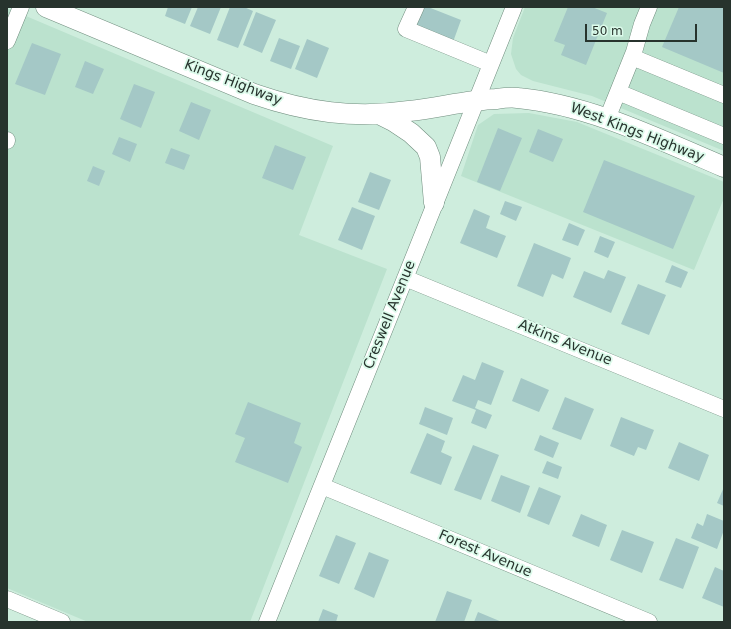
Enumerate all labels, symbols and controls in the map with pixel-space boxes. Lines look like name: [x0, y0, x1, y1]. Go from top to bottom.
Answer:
scale bar: [587, 16, 699, 42]
text: 50 m: [592, 24, 623, 38]
street label: Kings Highway: [182, 57, 284, 109]
street label: West Kings Highway: [568, 100, 706, 166]
street label: Creswell Avenue: [361, 258, 419, 372]
street label: Atkins Avenue: [516, 317, 614, 369]
street label: Forest Avenue: [436, 527, 534, 581]

